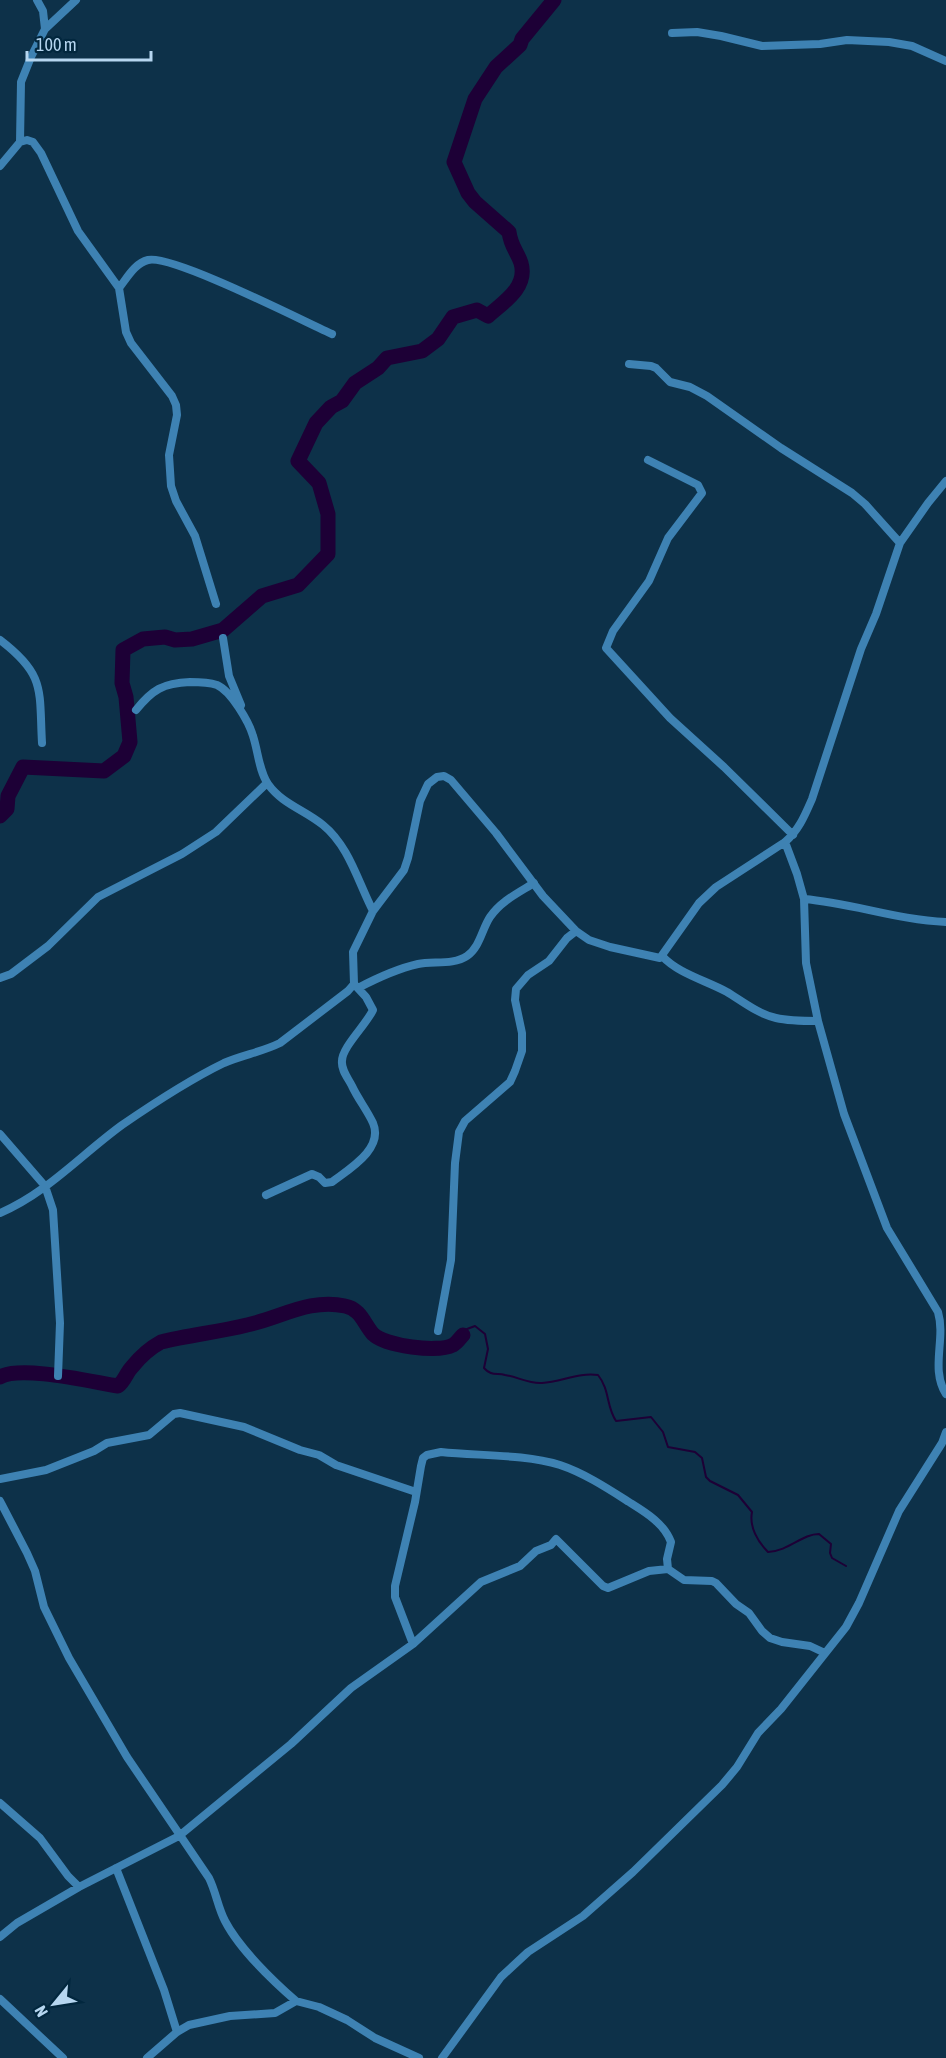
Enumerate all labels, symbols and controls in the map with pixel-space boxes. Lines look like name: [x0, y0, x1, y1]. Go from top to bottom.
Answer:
scale bar: [27, 24, 152, 62]
text: 100 m: [36, 34, 77, 55]
north arrow: [24, 1974, 84, 2034]
text: N: [31, 2003, 51, 2020]

